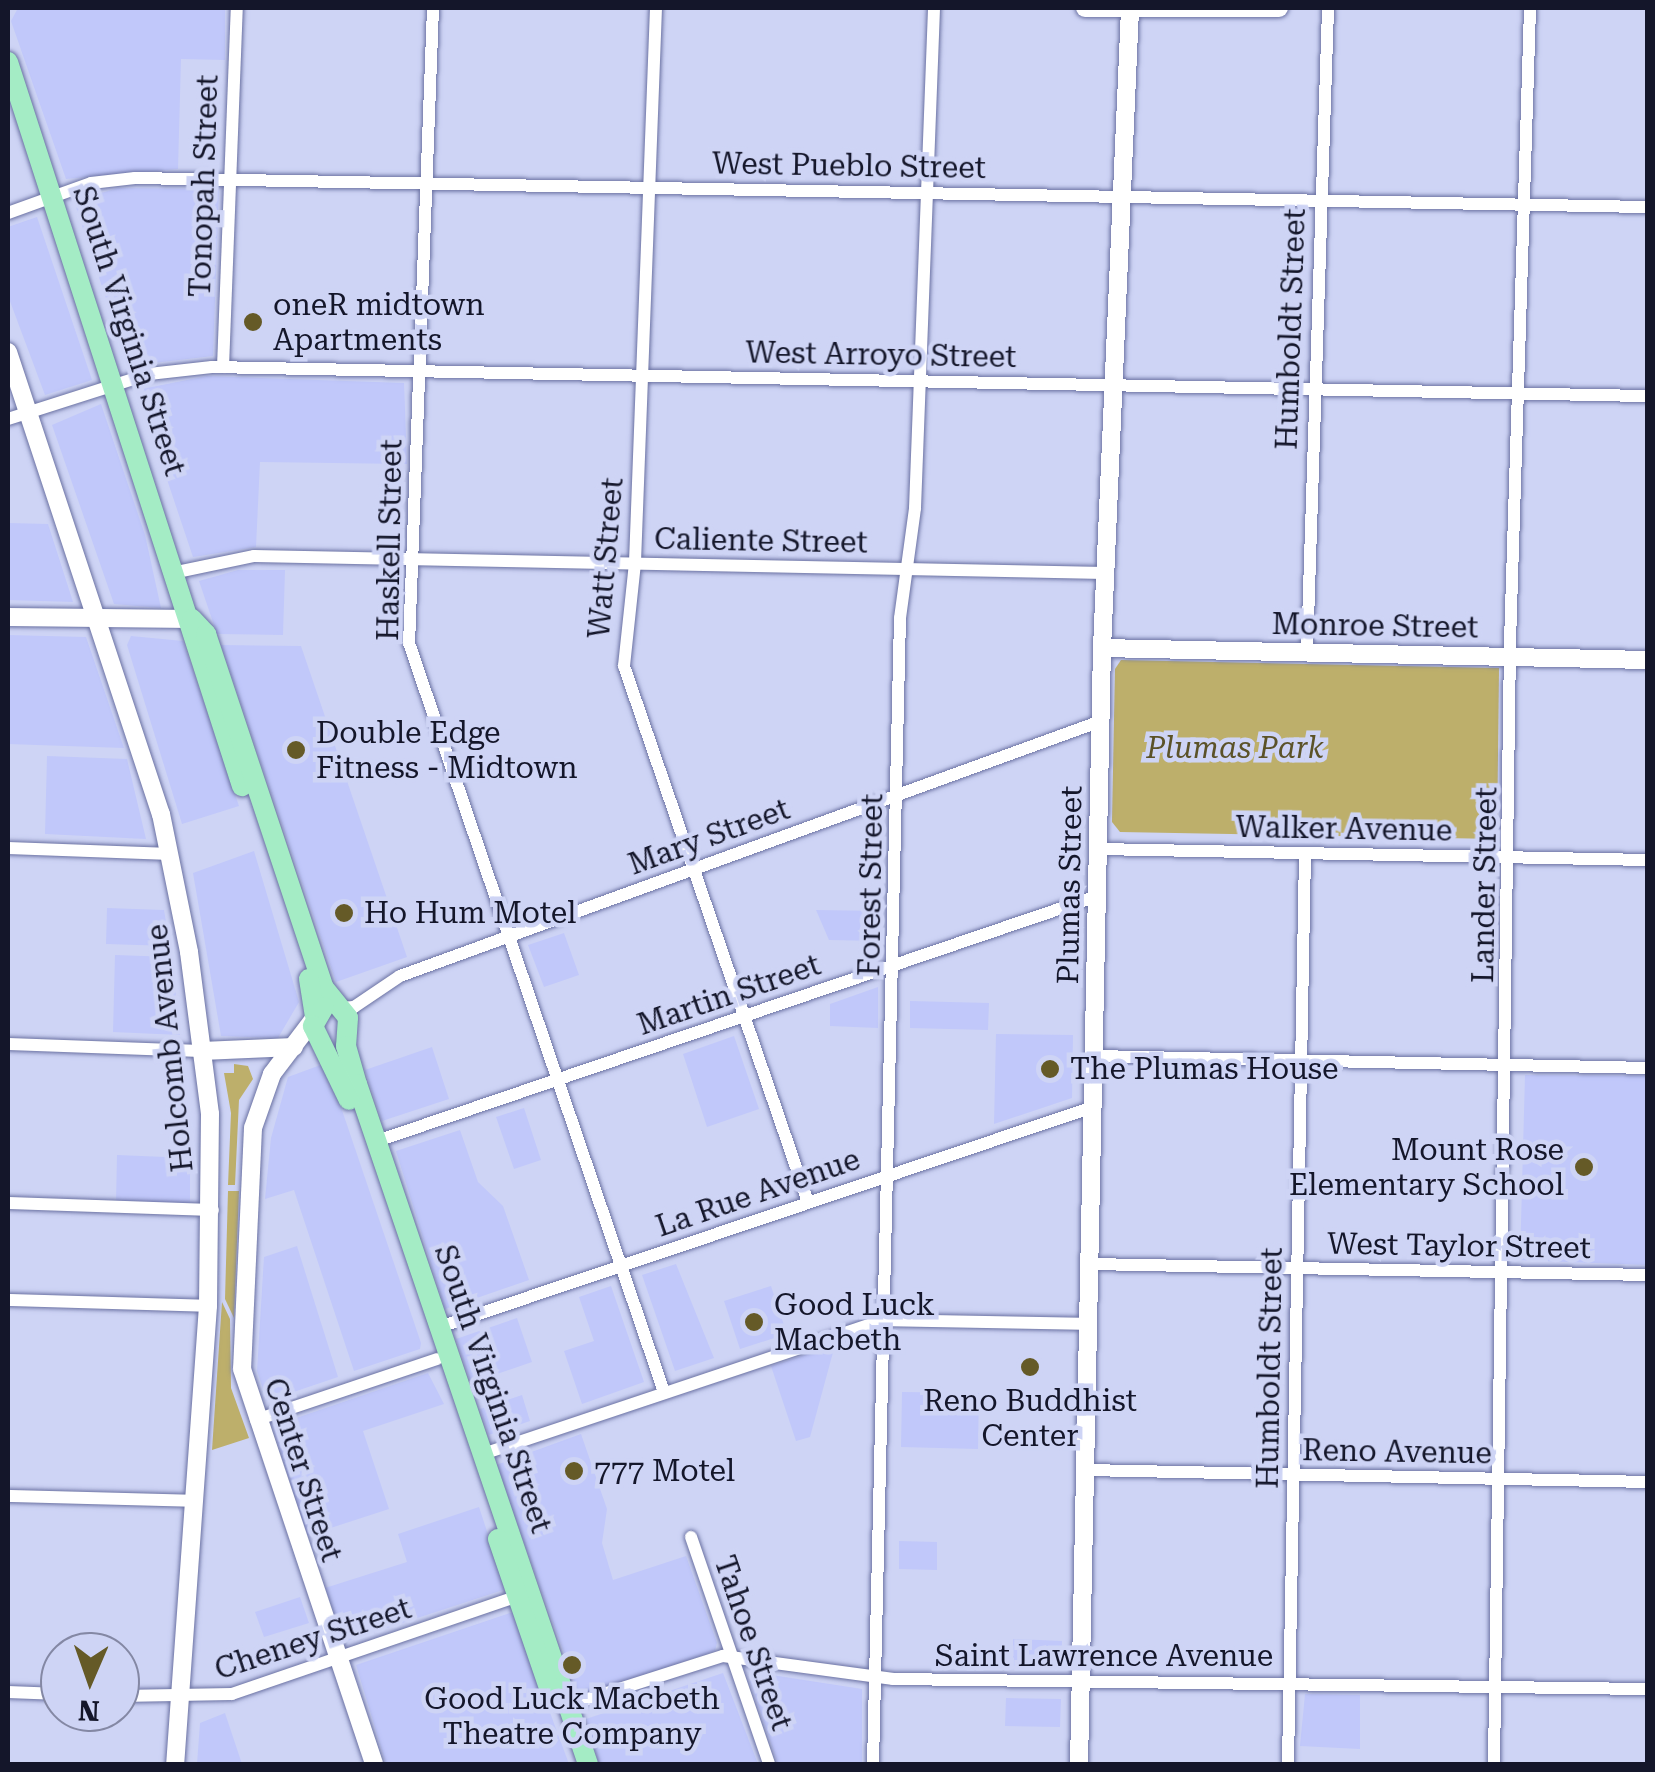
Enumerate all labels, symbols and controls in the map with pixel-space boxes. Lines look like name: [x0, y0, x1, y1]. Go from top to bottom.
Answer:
street label: Tonopah Street: [182, 74, 226, 298]
street label: West Pueblo Street: [712, 146, 986, 186]
street label: South Virginia Street: [65, 182, 193, 480]
street label: Humboldt Street: [1269, 208, 1313, 450]
place label: oneR midtown Apartments: [273, 287, 485, 358]
marker: oneR midtown Apartments: [242, 311, 264, 333]
street label: West Arroyo Street: [745, 335, 1017, 375]
street label: Haskell Street: [370, 439, 410, 641]
street label: Watt Street: [581, 476, 631, 640]
street label: Caliente Street: [654, 521, 868, 561]
street label: Monroe Street: [1271, 606, 1479, 646]
place label: Double Edge Fitness - Midtown: [316, 715, 578, 786]
park label: Plumas Park: [1146, 730, 1324, 766]
marker: Double Edge Fitness - Midtown: [285, 739, 307, 761]
street label: Plumas Street: [1050, 785, 1090, 985]
street label: Lander Street: [1465, 787, 1505, 983]
street label: Mary Street: [624, 791, 794, 883]
street label: Forest Street: [851, 793, 891, 977]
street label: Walker Avenue: [1235, 809, 1453, 849]
place label: Ho Hum Motel: [364, 895, 576, 931]
marker: Ho Hum Motel: [333, 902, 355, 924]
street label: Holcomb Avenue: [139, 922, 201, 1174]
street label: Martin Street: [633, 947, 825, 1043]
place label: The Plumas House: [1070, 1051, 1338, 1087]
marker: The Plumas House: [1039, 1058, 1061, 1080]
place label: Mount Rose Elementary School: [1289, 1132, 1564, 1202]
street label: La Rue Avenue: [651, 1141, 865, 1245]
marker: Mount Rose Elementary School: [1573, 1156, 1595, 1178]
street label: West Taylor Street: [1327, 1226, 1591, 1266]
street label: South Virginia Street: [427, 1240, 559, 1538]
street label: Humboldt Street: [1250, 1247, 1290, 1489]
place label: Good Luck Macbeth: [774, 1287, 935, 1358]
marker: Good Luck Macbeth: [743, 1311, 765, 1333]
marker: Reno Buddhist Center: [1019, 1356, 1041, 1378]
street label: Center Street: [256, 1374, 350, 1566]
place label: Reno Buddhist Center: [923, 1383, 1137, 1454]
street label: Reno Avenue: [1302, 1432, 1492, 1472]
place label: 777 Motel: [594, 1453, 735, 1489]
marker: 777 Motel: [563, 1460, 585, 1482]
street label: Tahoe Street: [706, 1551, 800, 1735]
street label: Cheney Street: [210, 1590, 416, 1688]
north arrow: [40, 1632, 140, 1732]
street label: Saint Lawrence Avenue: [935, 1638, 1273, 1674]
marker: Good Luck Macbeth Theatre Company: [561, 1654, 583, 1676]
place label: Good Luck Macbeth Theatre Company: [424, 1681, 720, 1752]
text: N: [78, 1694, 100, 1727]

